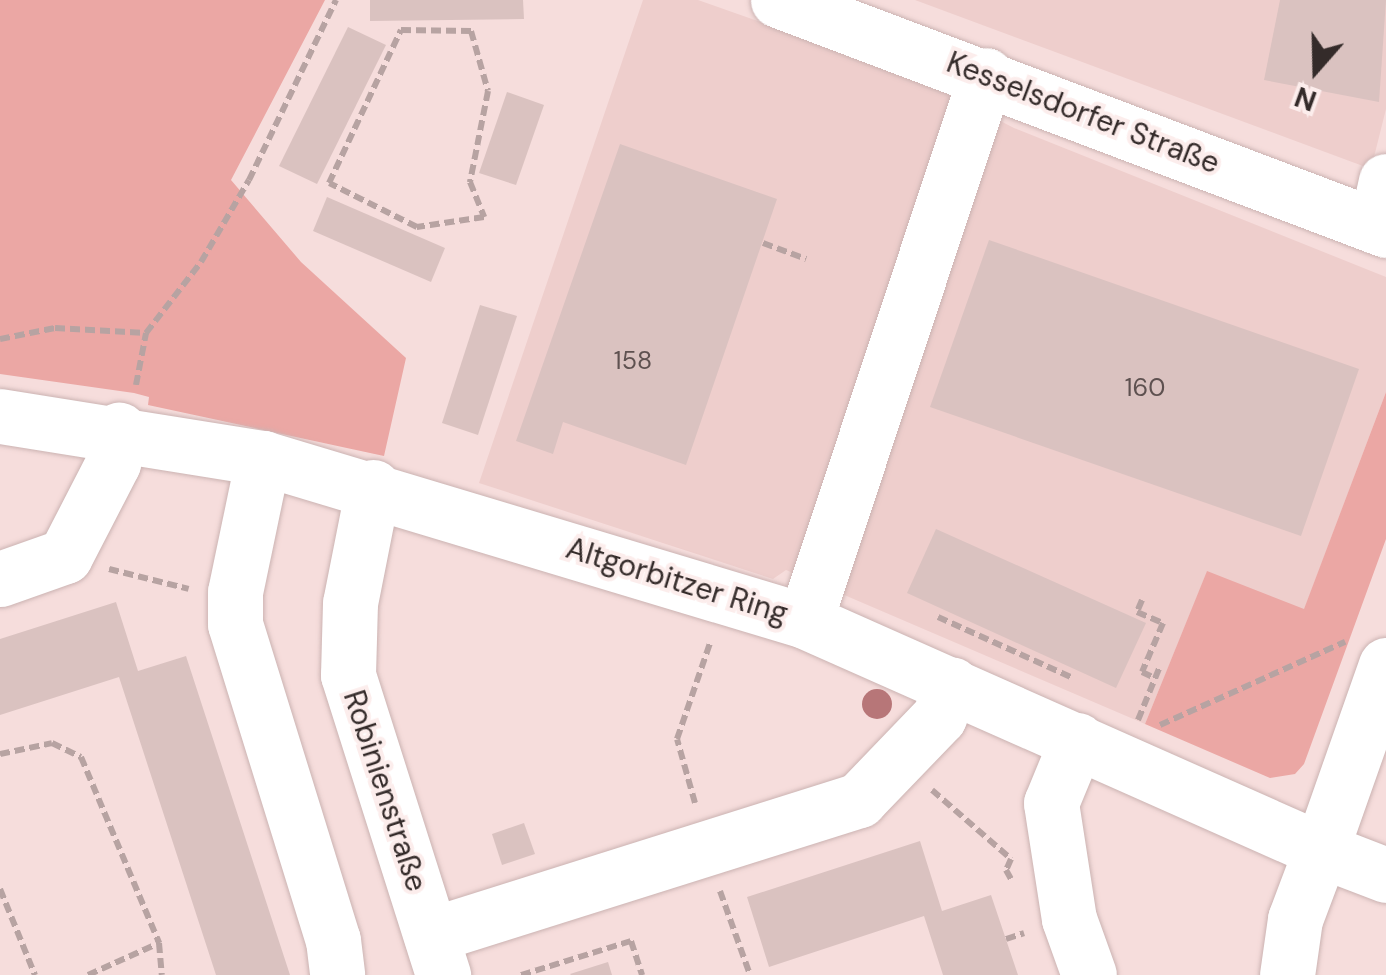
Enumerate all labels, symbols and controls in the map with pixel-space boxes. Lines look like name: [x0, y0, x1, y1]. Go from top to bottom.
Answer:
north arrow: [1266, 20, 1366, 120]
street label: Kesselsdorfer Straße: [942, 44, 1224, 182]
text: N: [1290, 78, 1321, 120]
house number: 158: [614, 346, 652, 376]
house number: 160: [1125, 373, 1165, 403]
street label: Altgorbitzer Ring: [562, 530, 792, 632]
street label: Robinienstraße: [336, 686, 434, 896]

